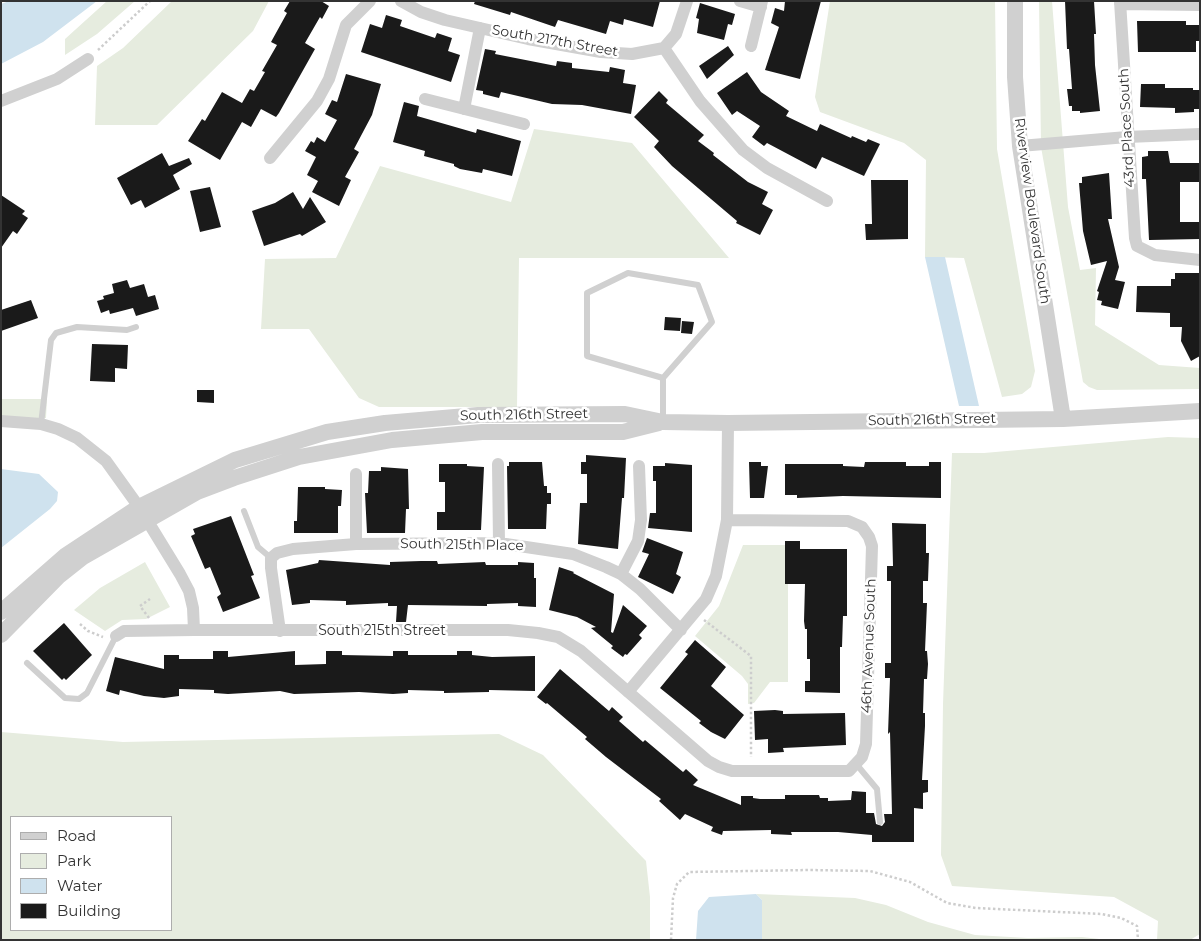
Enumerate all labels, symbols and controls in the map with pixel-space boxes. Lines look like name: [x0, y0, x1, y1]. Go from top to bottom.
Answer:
street label: South 217th Street: [491, 22, 619, 60]
street label: 43rd Place South: [1115, 68, 1139, 188]
street label: Riverview Boulevard South: [1011, 117, 1053, 305]
street label: South 216th Street: [460, 405, 588, 425]
street label: South 216th Street: [868, 410, 996, 430]
street label: South 215th Place: [400, 536, 524, 554]
street label: 46th Avenue South: [858, 578, 880, 714]
street label: South 215th Street: [318, 623, 446, 639]
legend: [10, 816, 172, 931]
text: Road: [57, 826, 96, 845]
text: Park: [57, 851, 91, 870]
text: Water: [57, 876, 103, 895]
text: Building: [57, 901, 121, 920]

